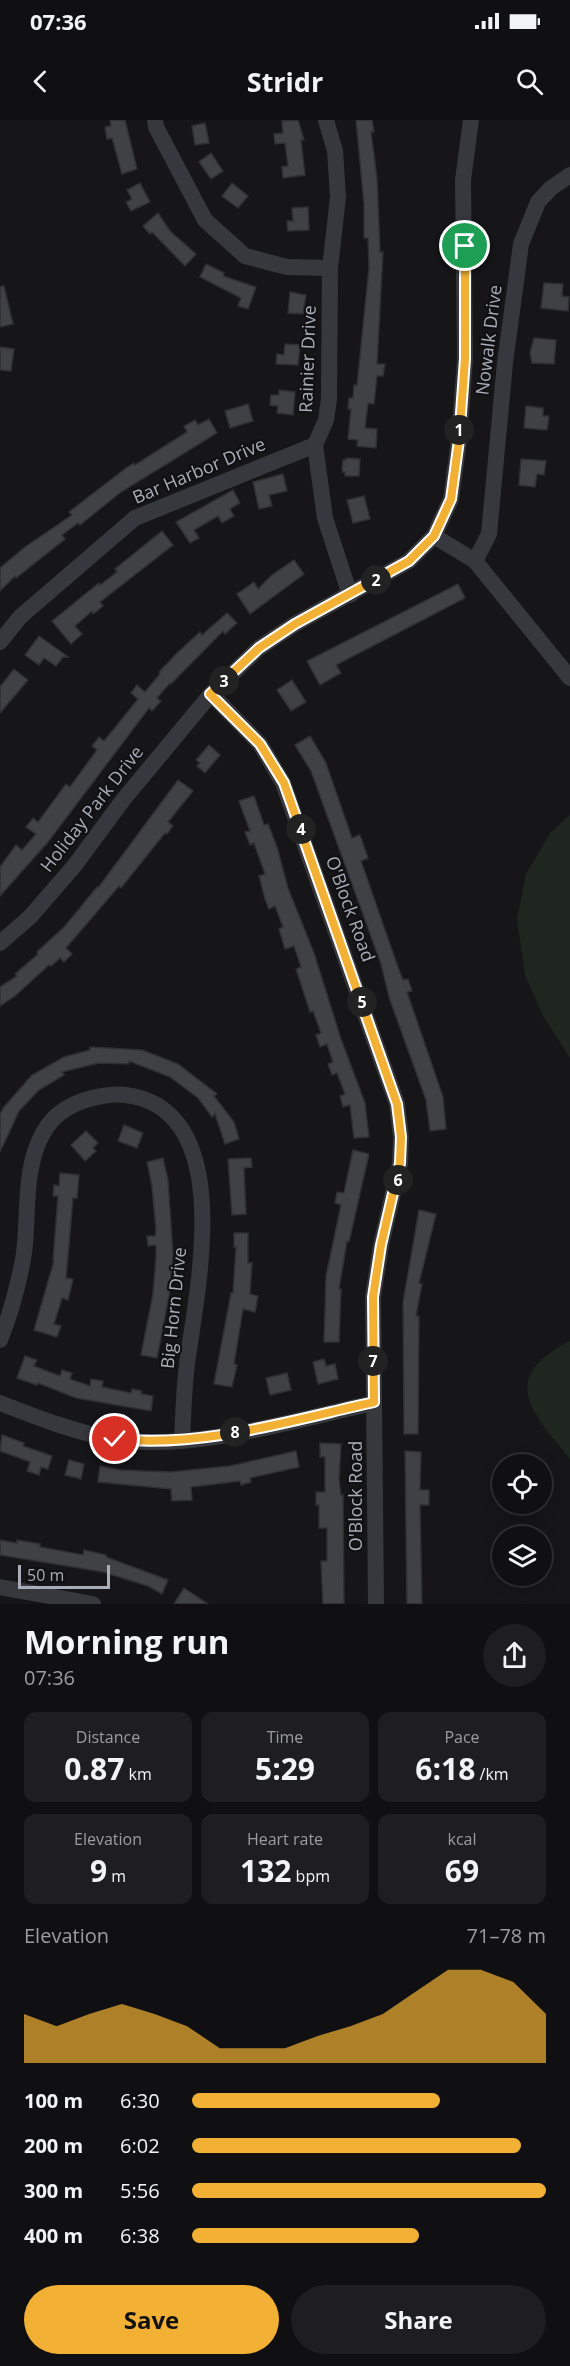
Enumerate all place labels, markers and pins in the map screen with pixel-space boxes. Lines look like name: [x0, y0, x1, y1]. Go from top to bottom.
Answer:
pin: [439, 220, 490, 271]
pin: 1: [444, 415, 474, 445]
pin: 2: [361, 565, 391, 595]
pin: 3: [209, 666, 239, 696]
pin: 4: [286, 814, 316, 844]
pin: 5: [347, 987, 377, 1017]
pin: 6: [383, 1165, 413, 1195]
pin: 7: [358, 1346, 388, 1376]
pin: [89, 1413, 140, 1464]
pin: 8: [220, 1417, 250, 1447]

